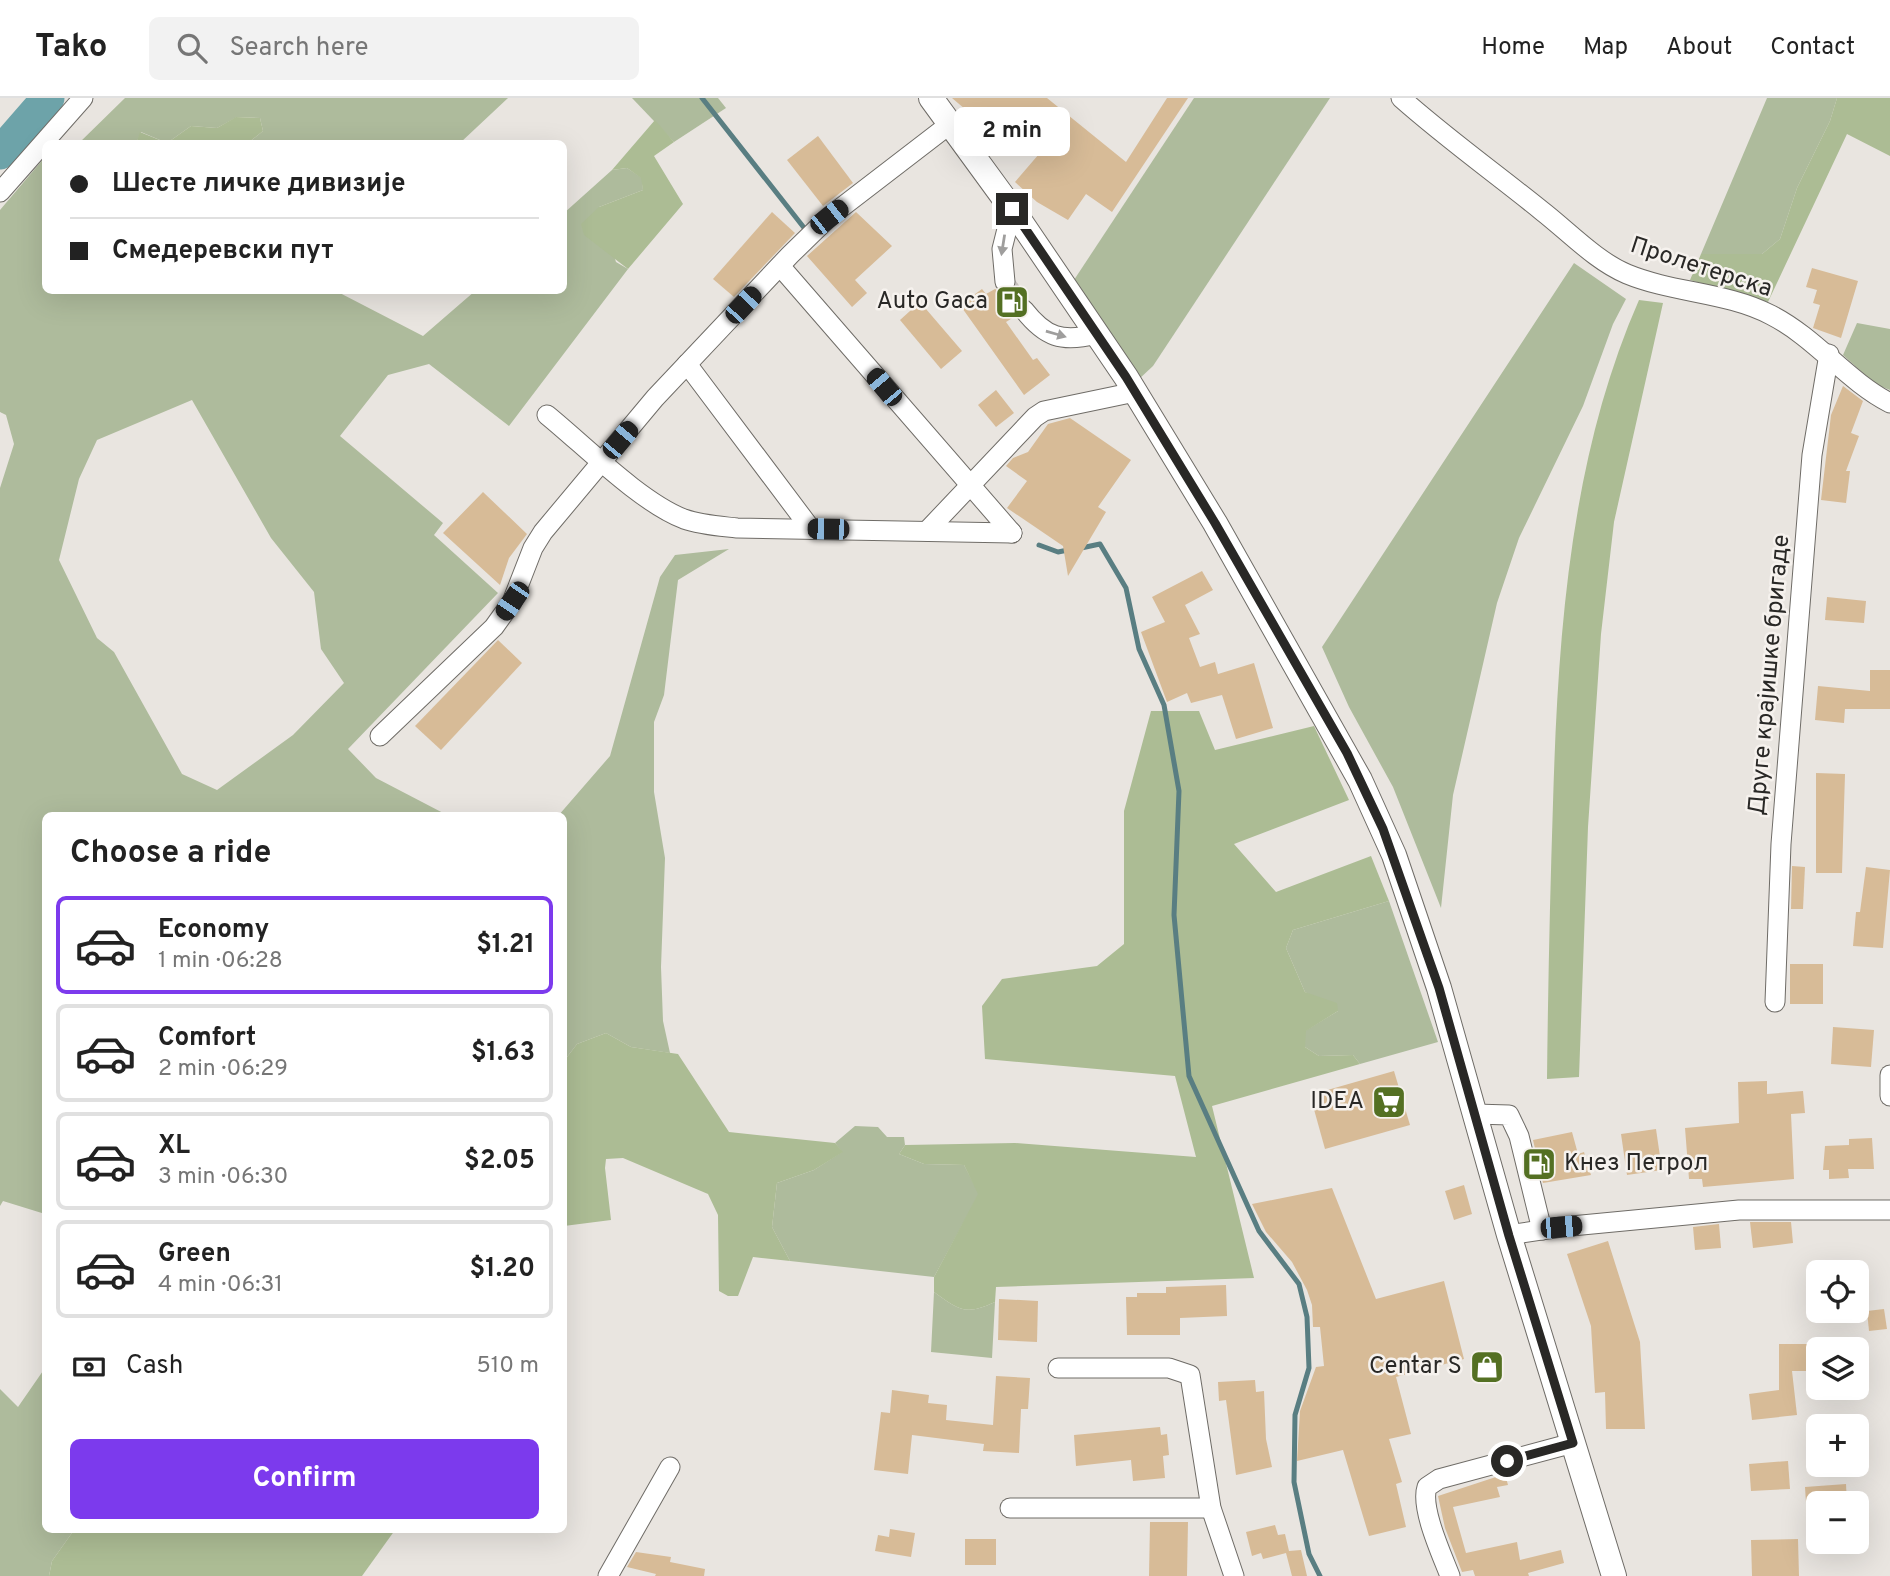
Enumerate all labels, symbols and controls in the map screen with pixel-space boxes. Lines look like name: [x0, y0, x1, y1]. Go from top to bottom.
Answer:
search box: [149, 17, 639, 80]
text: Tako: [35, 27, 107, 69]
icon: search: [173, 29, 211, 67]
text: Search here: [229, 32, 368, 65]
text: Home: [1481, 33, 1545, 63]
text: Map: [1583, 33, 1628, 63]
text: About: [1666, 33, 1732, 63]
text: Contact: [1770, 33, 1855, 63]
callout: 2 min: [954, 108, 1070, 156]
text: 2 min: [982, 117, 1042, 146]
text: Шесте личке дивизије: [112, 168, 405, 201]
route end: [996, 193, 1028, 225]
car: [806, 196, 853, 238]
street label: Пролетерска: [1626, 231, 1776, 305]
one-way arrow: [998, 234, 1009, 256]
text: Смедеревски пут: [112, 235, 333, 268]
car: [721, 282, 766, 328]
fuel station icon: Auto Gaca: [993, 283, 1031, 321]
place label: Auto Gaca: [877, 287, 988, 317]
one-way arrow: [1045, 330, 1066, 340]
car: [863, 364, 906, 410]
car: [599, 417, 642, 463]
car: [807, 518, 850, 540]
street label: Друге крајишке бригаде: [1743, 533, 1797, 817]
car: [492, 578, 533, 624]
text: Choose a ride: [70, 834, 271, 874]
icon: car: [74, 914, 137, 977]
text: Economy: [158, 914, 269, 947]
text: $1.21: [476, 929, 535, 962]
text: 1 min · 06:28: [158, 947, 283, 976]
icon: car: [74, 1022, 137, 1085]
text: Comfort: [158, 1022, 256, 1055]
text: $1.63: [471, 1037, 535, 1070]
text: 2 min · 06:29: [158, 1055, 288, 1084]
supermarket icon: IDEA: [1370, 1083, 1408, 1121]
place label: IDEA: [1310, 1087, 1364, 1117]
icon: car: [74, 1130, 137, 1193]
text: XL: [158, 1130, 190, 1163]
text: $2.05: [464, 1145, 535, 1178]
fuel station icon: Кнез Петрол: [1520, 1145, 1558, 1183]
place label: Кнез Петрол: [1564, 1149, 1708, 1179]
text: 3 min · 06:30: [158, 1163, 288, 1192]
car: [1540, 1215, 1583, 1239]
icon: car: [74, 1238, 137, 1301]
text: Green: [158, 1238, 231, 1271]
text: $1.20: [469, 1253, 535, 1286]
map controls: [1806, 1260, 1869, 1554]
button: locate: [1806, 1260, 1869, 1323]
text: 4 min · 06:31: [158, 1271, 283, 1300]
button: layers: [1806, 1337, 1869, 1400]
icon: cash: [70, 1348, 108, 1386]
shop icon: Centar S: [1468, 1348, 1506, 1386]
text: Cash: [126, 1350, 183, 1383]
text: 510 m: [476, 1352, 539, 1381]
place label: Centar S: [1369, 1352, 1462, 1382]
button: +: [1806, 1414, 1869, 1477]
button: Confirm: [70, 1439, 539, 1519]
route start: [1491, 1445, 1523, 1477]
button: −: [1806, 1491, 1869, 1554]

